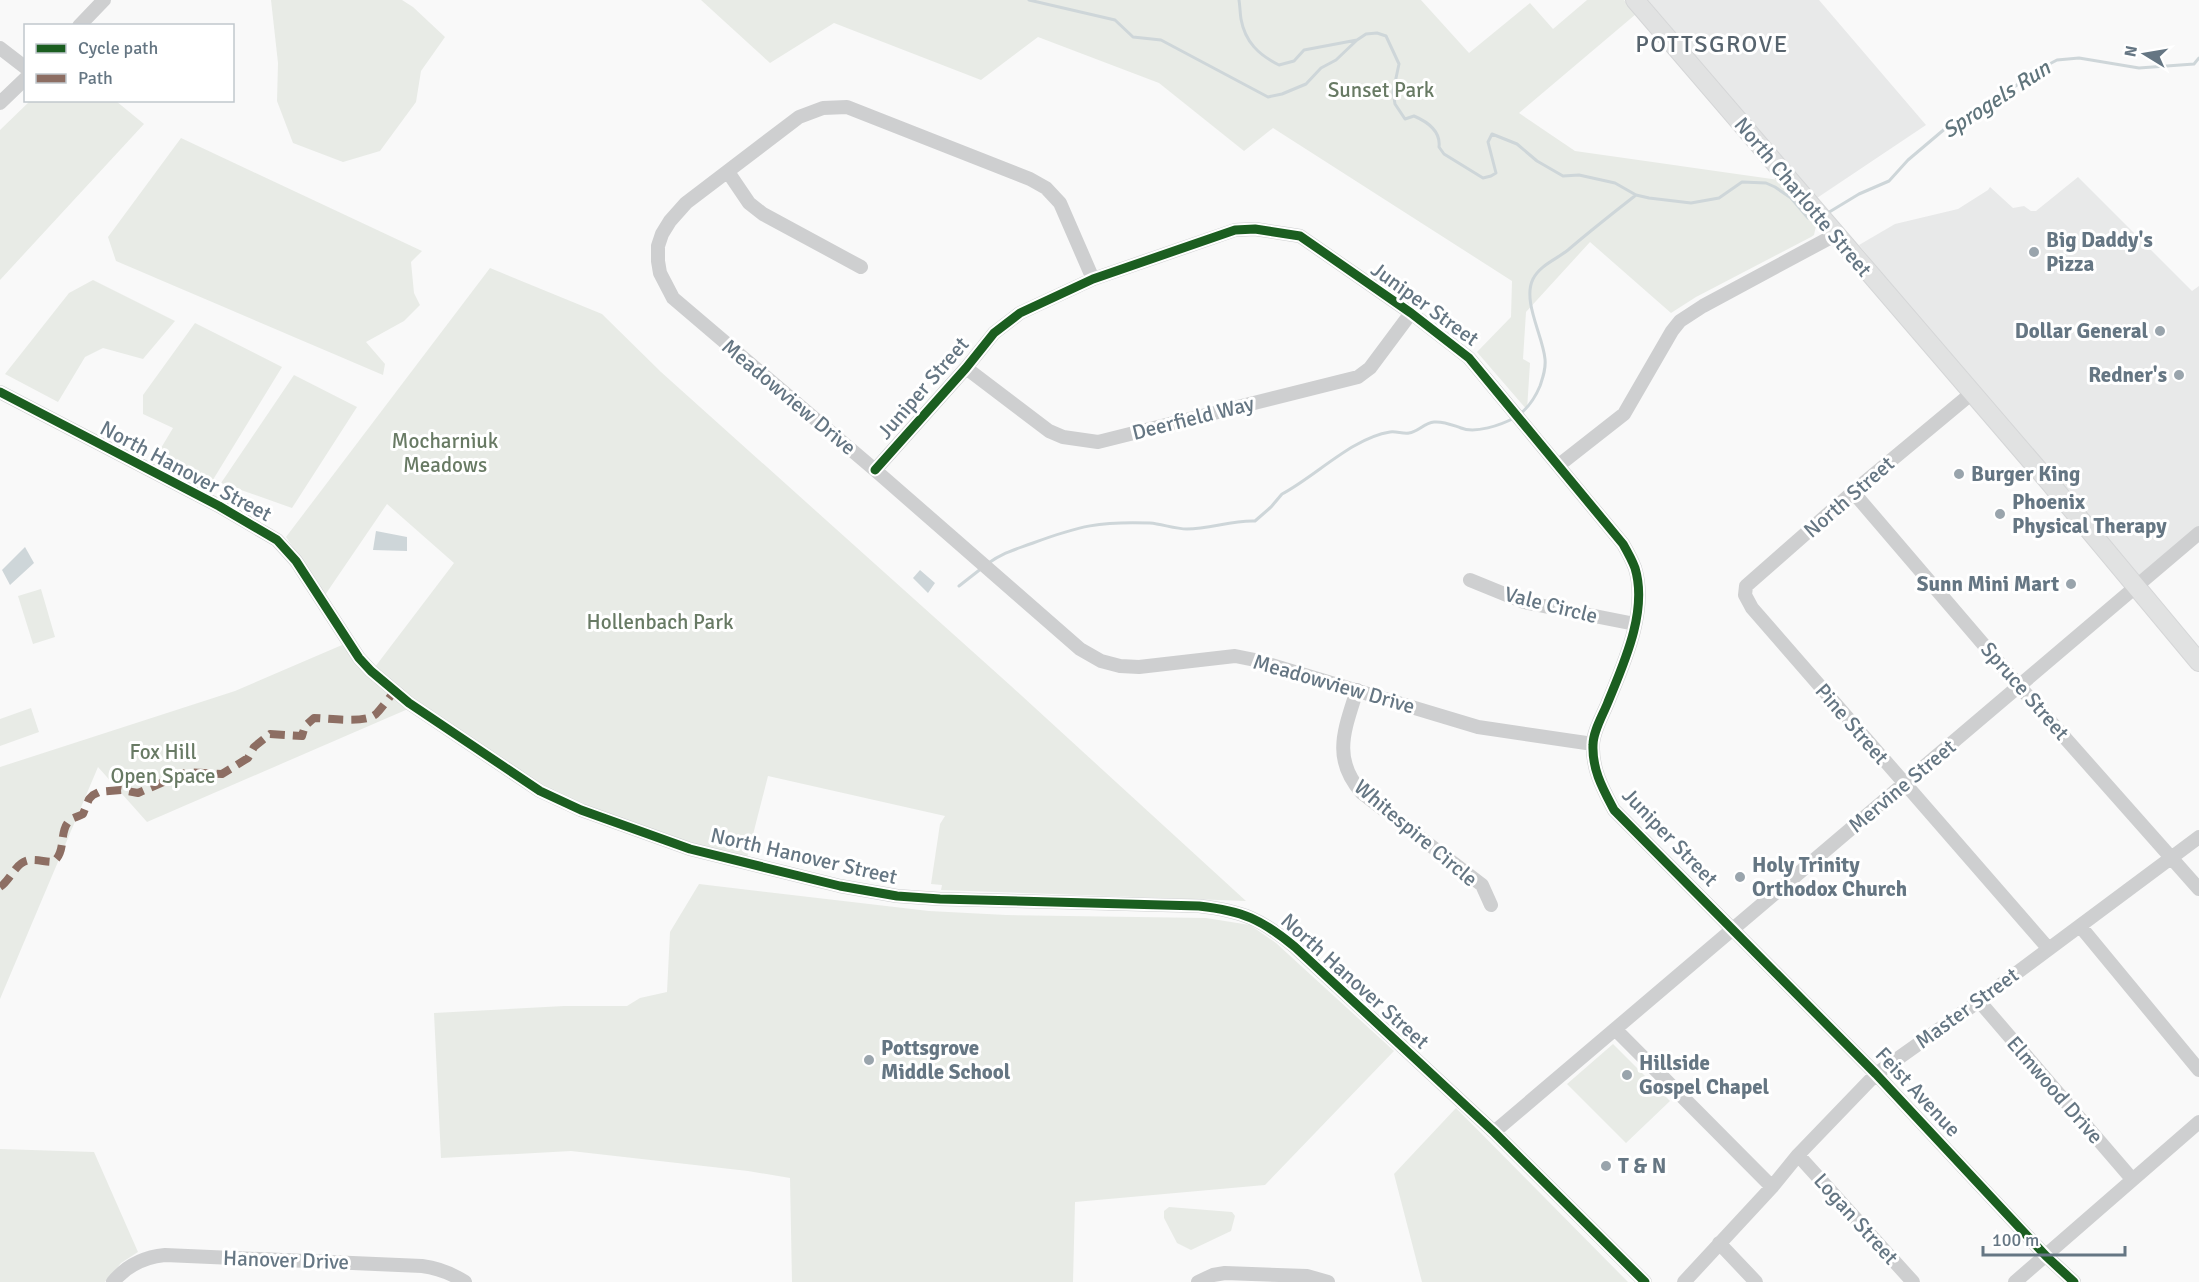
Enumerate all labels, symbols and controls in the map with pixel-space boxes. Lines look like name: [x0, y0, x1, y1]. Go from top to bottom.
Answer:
legend: [24, 24, 234, 102]
north arrow: [2115, 24, 2175, 84]
district label: POTTSGROVE: [1635, 29, 1789, 59]
text: Cycle path: [78, 37, 158, 59]
text: N: [2120, 44, 2142, 59]
water label: Sprogels Run: [1937, 54, 2056, 144]
text: Path: [78, 67, 113, 89]
park label: Sunset Park: [1328, 77, 1435, 103]
street label: North Charlotte Street: [1729, 112, 1877, 282]
place label: Big Daddy's Pizza: [2046, 227, 2153, 277]
marker: Big Daddy's Pizza: [2027, 245, 2041, 259]
street label: Juniper Street: [1366, 256, 1484, 352]
place label: Dollar General: [2015, 318, 2148, 344]
marker: Dollar General: [2153, 324, 2167, 338]
street label: Juniper Street: [872, 332, 974, 444]
street label: Meadowview Drive: [717, 333, 861, 461]
place label: Redner's: [2088, 362, 2167, 388]
marker: Redner's: [2172, 368, 2186, 382]
street label: Deerfield Way: [1129, 390, 1257, 446]
street label: North Hanover Street: [96, 415, 276, 527]
park label: Mocharniuk Meadows: [392, 428, 499, 478]
street label: North Street: [1798, 451, 1900, 543]
place label: Burger King: [1971, 461, 2080, 487]
marker: Burger King: [1952, 467, 1966, 481]
place label: Phoenix Physical Therapy: [2012, 489, 2167, 539]
marker: Phoenix Physical Therapy: [1993, 507, 2007, 521]
place label: Sunn Mini Mart: [1917, 571, 2059, 597]
marker: Sunn Mini Mart: [2064, 577, 2078, 591]
street label: Vale Circle: [1502, 581, 1600, 629]
park label: Hollenbach Park: [587, 609, 734, 635]
street label: Spruce Street: [1975, 637, 2075, 745]
street label: Meadowview Drive: [1250, 648, 1418, 720]
street label: Pine Street: [1810, 678, 1894, 770]
street label: Mervine Street: [1843, 734, 1961, 838]
park label: Fox Hill Open Space: [110, 739, 216, 789]
street label: Whitespire Circle: [1349, 774, 1483, 892]
street label: Juniper Street: [1617, 782, 1723, 892]
street label: North Hanover Street: [708, 822, 900, 890]
place label: Holy Trinity Orthodox Church: [1752, 852, 1907, 902]
marker: Holy Trinity Orthodox Church: [1733, 870, 1747, 884]
street label: North Hanover Street: [1275, 908, 1435, 1054]
street label: Master Street: [1910, 962, 2024, 1054]
street label: Elmwood Drive: [2001, 1031, 2109, 1149]
place label: Pottsgrove Middle School: [881, 1035, 1011, 1085]
street label: Feist Avenue: [1870, 1042, 1966, 1142]
place label: Hillside Gospel Chapel: [1639, 1050, 1770, 1100]
marker: Pottsgrove Middle School: [862, 1053, 876, 1067]
marker: Hillside Gospel Chapel: [1620, 1068, 1634, 1082]
place label: T & N: [1618, 1153, 1666, 1179]
marker: T & N: [1599, 1159, 1613, 1173]
street label: Logan Street: [1808, 1168, 1904, 1270]
scale bar: [1983, 1219, 2126, 1257]
text: 100 m: [1992, 1229, 2039, 1251]
street label: Hanover Drive: [223, 1245, 349, 1275]

